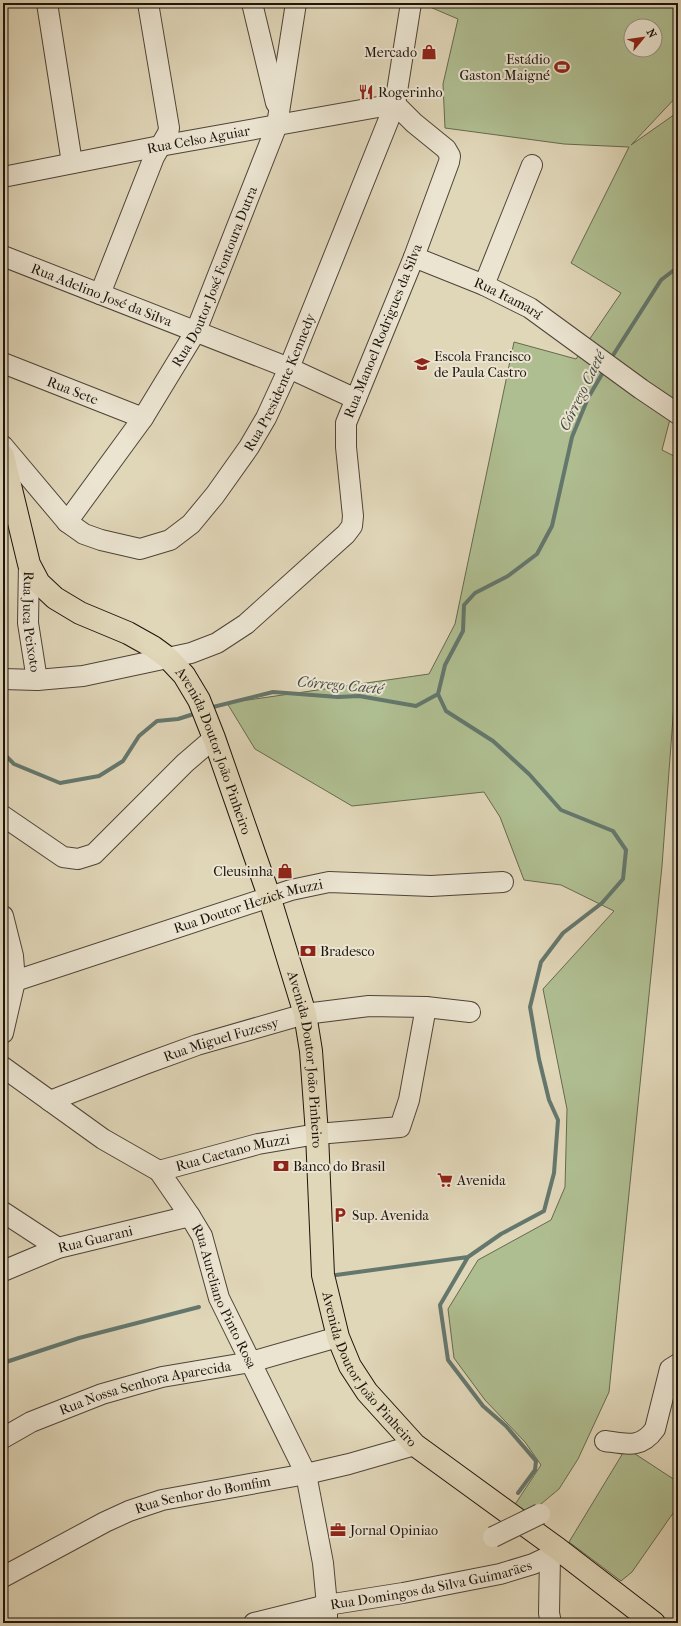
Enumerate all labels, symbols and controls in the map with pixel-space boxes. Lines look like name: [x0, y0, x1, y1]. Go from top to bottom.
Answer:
north arrow: [623, 18, 663, 58]
text: N: [644, 27, 659, 41]
shop icon: Mercado: [420, 43, 438, 61]
place label: Mercado: [364, 44, 417, 61]
place label: Estádio Gaston Maigné: [459, 51, 550, 84]
sports icon: Estádio Gaston Maigné: [553, 58, 571, 76]
restaurant icon: Rogerinho: [357, 83, 375, 101]
place label: Rogerinho: [378, 84, 443, 101]
street label: Rua Celso Aguiar: [145, 122, 251, 157]
street label: Rua Doutor José Fontoura Dutra: [168, 183, 261, 370]
street label: Rua Manoel Rodrigues da Silva: [340, 241, 426, 421]
street label: Rua Adelino José da Silva: [29, 259, 175, 330]
street label: Rua Itamará: [472, 273, 546, 323]
street label: Rua Presidente Kennedy: [240, 310, 319, 454]
water label: Córrego Caeté: [555, 347, 610, 434]
place label: Escola Francisco de Paula Castro: [434, 348, 531, 381]
school or university icon: Escola Francisco de Paula Castro: [413, 355, 431, 373]
street label: Rua Sete: [45, 373, 101, 408]
street label: Rua Juca Peixoto: [19, 571, 44, 673]
street label: Avenida Doutor João Pinheiro: [172, 663, 255, 837]
water label: Córrego Caeté: [296, 672, 386, 698]
shop icon: Cleusinha: [276, 862, 294, 880]
place label: Cleusinha: [213, 863, 274, 880]
street label: Rua Doutor Hezick Muzzi: [171, 875, 324, 937]
bank icon: Bradesco: [299, 942, 317, 960]
place label: Bradesco: [320, 943, 375, 960]
street label: Avenida Doutor João Pinheiro: [284, 968, 326, 1149]
street label: Rua Miguel Fuzessy: [161, 1013, 281, 1065]
street label: Rua Caetano Muzzi: [174, 1130, 291, 1175]
bank icon: Banco do Brasil: [272, 1157, 290, 1175]
place label: Banco do Brasil: [293, 1158, 385, 1175]
supermarket icon: Avenida: [436, 1171, 454, 1189]
place label: Avenida: [456, 1172, 506, 1189]
parking icon: Sup. Avenida: [331, 1206, 349, 1224]
place label: Sup. Avenida: [352, 1207, 430, 1224]
street label: Rua Aureliano Pinto Rosa: [188, 1221, 261, 1371]
street label: Rua Guarani: [56, 1222, 134, 1256]
street label: Avenida Doutor João Pinheiro: [319, 1289, 421, 1450]
street label: Rua Nossa Senhora Aparecida: [57, 1357, 233, 1419]
street label: Rua Senhor do Bomfim: [132, 1472, 272, 1517]
office icon: Jornal Opiniao: [329, 1521, 347, 1539]
place label: Jornal Opiniao: [349, 1522, 438, 1539]
street label: Rua Domingos da Silva Guimarães: [329, 1556, 534, 1613]

